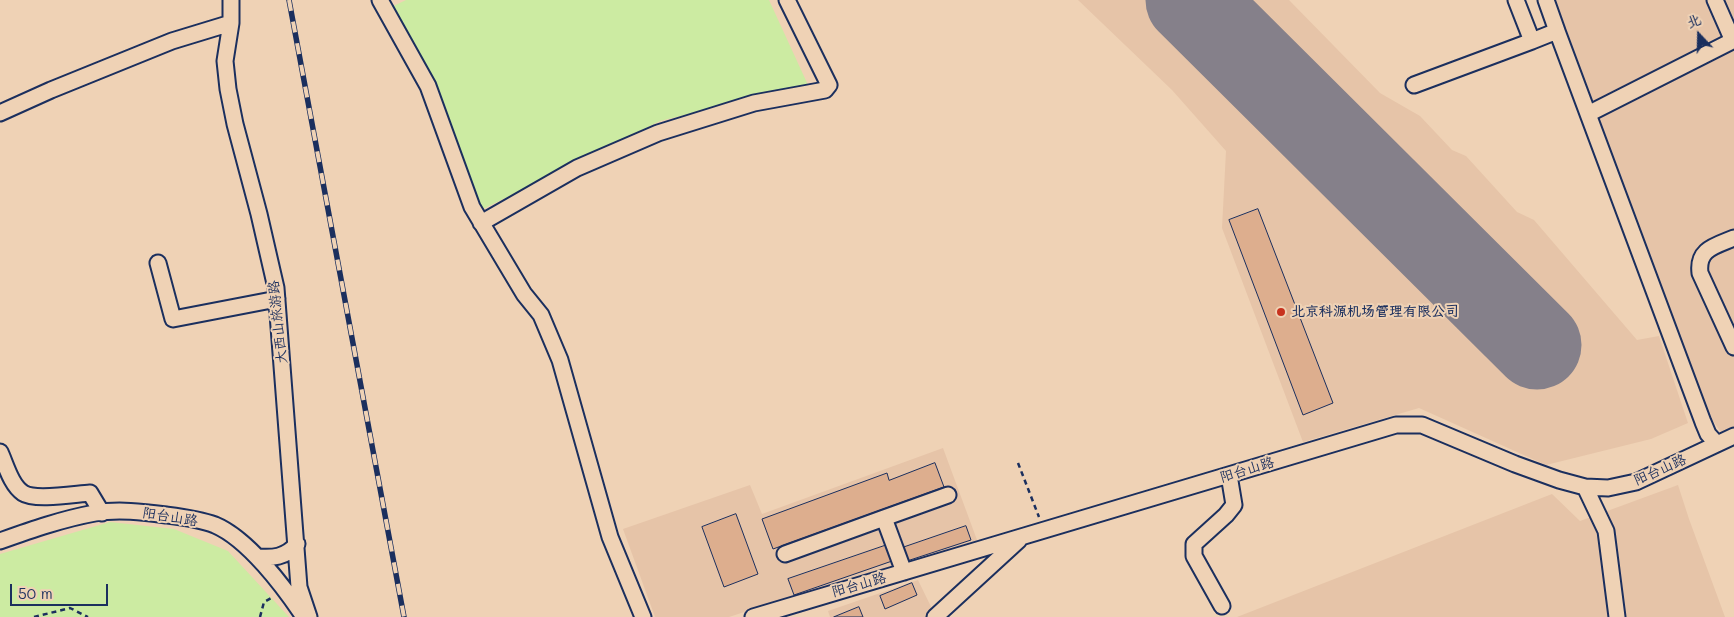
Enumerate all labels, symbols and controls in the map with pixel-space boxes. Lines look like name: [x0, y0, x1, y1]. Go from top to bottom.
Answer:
text: 北: [1684, 9, 1703, 32]
north arrow: [1674, 10, 1724, 60]
street label: 大西山旅游路: [265, 279, 291, 365]
place label: 北京科源机场管理有限公司: [1291, 304, 1459, 320]
marker: 北京科源机场管理有限公司: [1275, 306, 1287, 318]
street label: 阳台山路: [1631, 451, 1689, 489]
street label: 阳台山路: [1218, 454, 1276, 486]
street label: 阳台山路: [141, 504, 199, 530]
street label: 阳台山路: [830, 569, 888, 601]
scale bar: [12, 574, 110, 606]
text: 50 m: [18, 583, 53, 603]

